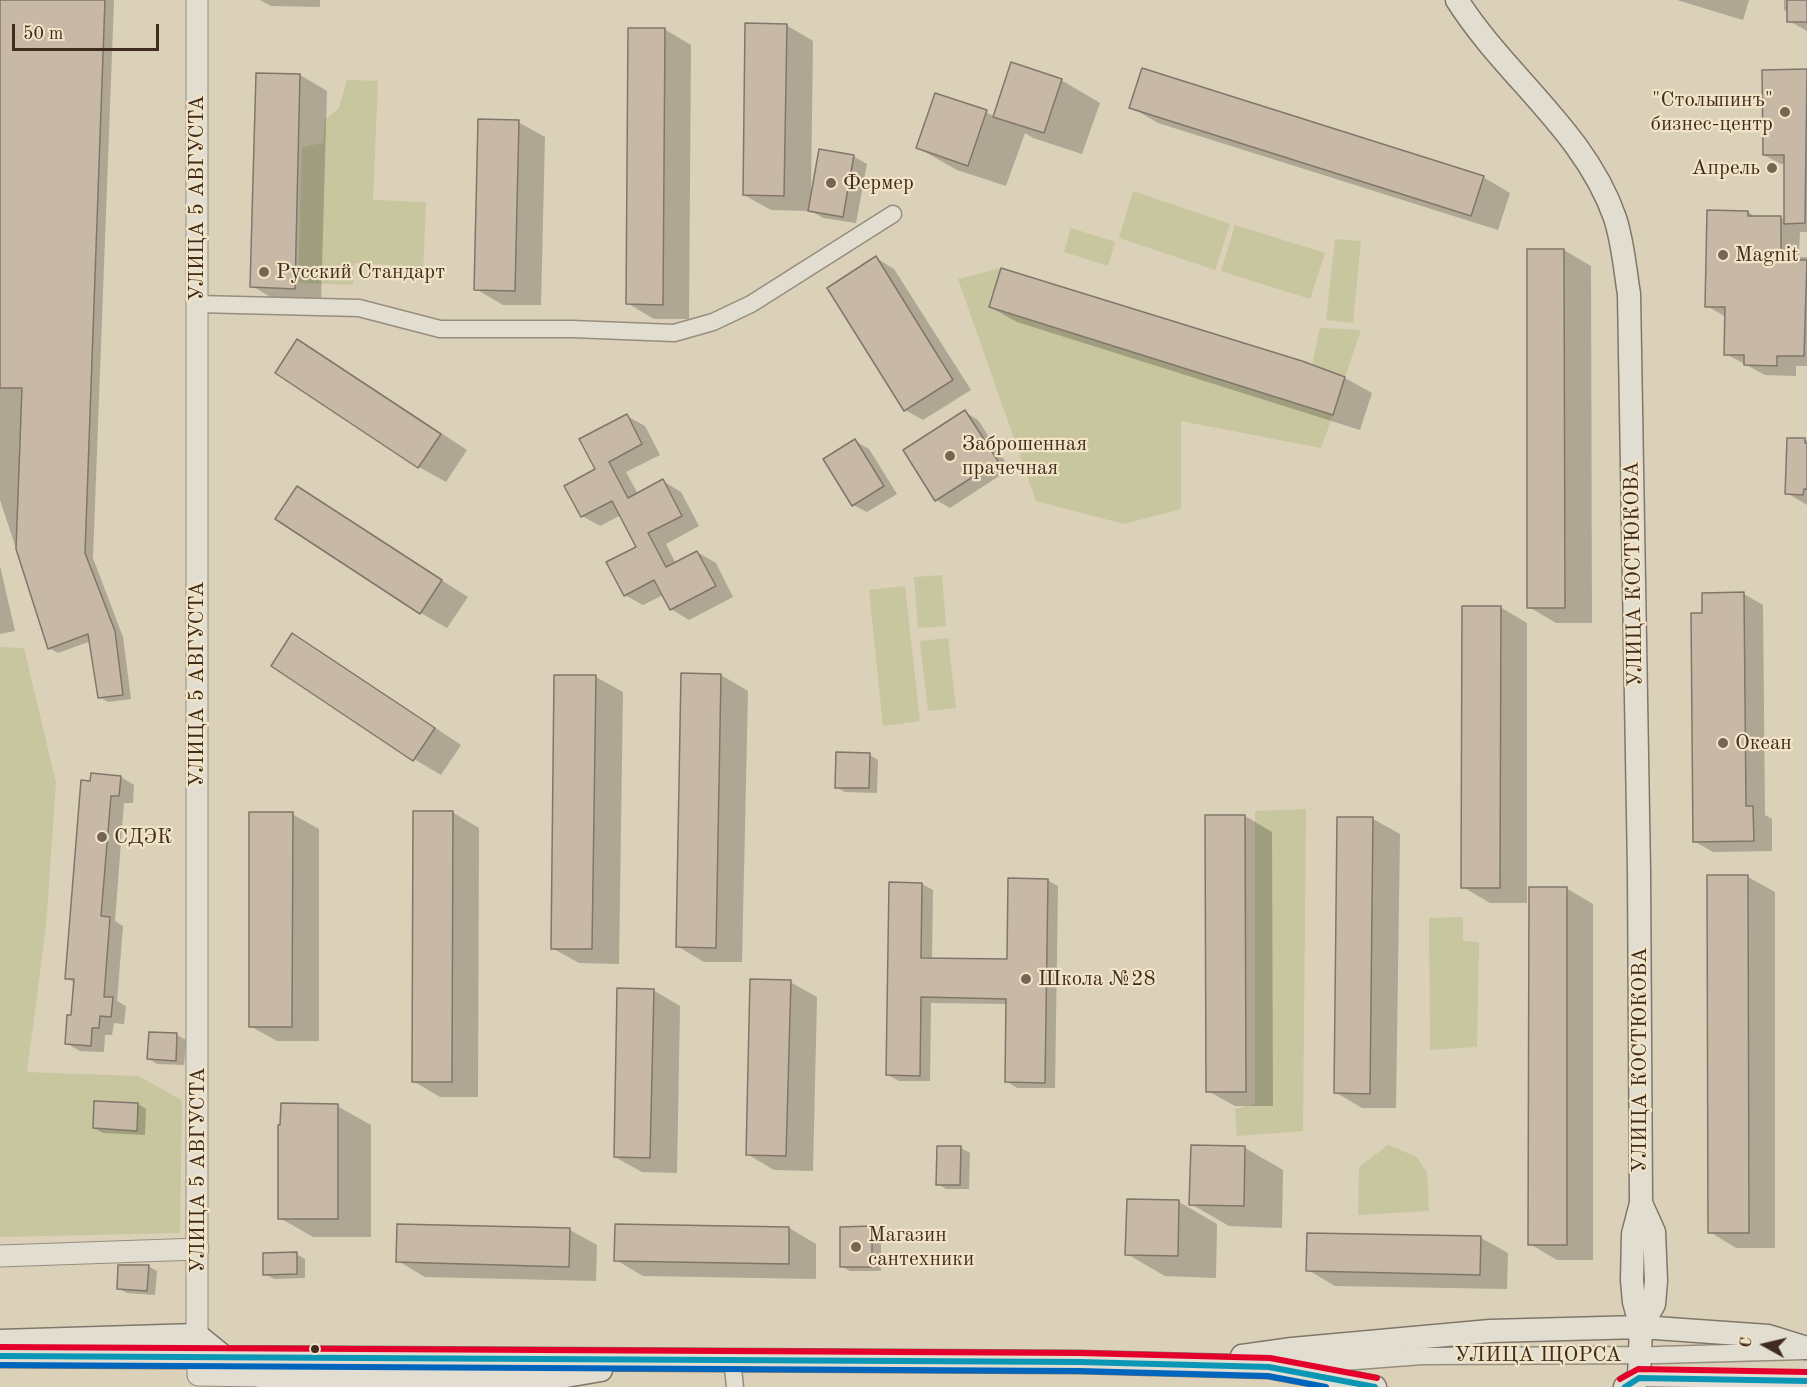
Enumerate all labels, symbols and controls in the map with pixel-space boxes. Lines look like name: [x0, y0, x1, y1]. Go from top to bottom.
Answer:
scale bar: [15, 12, 162, 50]
text: 50 m: [23, 25, 63, 43]
place label: "Столыпинъ" бизнес-центр: [1651, 87, 1773, 137]
street label: УЛИЦА 5 АВГУСТА: [184, 95, 210, 301]
marker: "Столыпинъ" бизнес-центр: [1778, 105, 1792, 119]
place label: Апрель: [1692, 155, 1760, 181]
marker: Апрель: [1765, 161, 1779, 175]
place label: Фермер: [843, 170, 914, 196]
marker: Фермер: [824, 176, 838, 190]
place label: Magnit: [1735, 242, 1799, 268]
marker: Magnit: [1716, 248, 1730, 262]
place label: Русский Стандарт: [276, 259, 445, 285]
marker: Русский Стандарт: [257, 265, 271, 279]
place label: Заброшенная прачечная: [962, 431, 1087, 481]
marker: Заброшенная прачечная: [943, 449, 957, 463]
street label: УЛИЦА КОСТЮКОВА: [1619, 461, 1649, 687]
street label: УЛИЦА 5 АВГУСТА: [184, 581, 210, 787]
place label: Океан: [1735, 730, 1792, 756]
marker: Океан: [1716, 736, 1730, 750]
place label: СДЭК: [114, 824, 172, 850]
marker: СДЭК: [95, 830, 109, 844]
street label: УЛИЦА КОСТЮКОВА: [1627, 947, 1653, 1173]
place label: Школа №28: [1038, 966, 1156, 992]
marker: Школа №28: [1019, 972, 1033, 986]
street label: УЛИЦА 5 АВГУСТА: [185, 1067, 211, 1273]
place label: Магазин сантехники: [868, 1222, 974, 1272]
marker: Магазин сантехники: [849, 1240, 863, 1254]
north arrow: [1735, 1315, 1795, 1375]
text: С: [1739, 1336, 1756, 1349]
street label: УЛИЦА ЩОРСА: [1455, 1342, 1621, 1368]
unlabelled marker: [309, 1343, 321, 1355]

